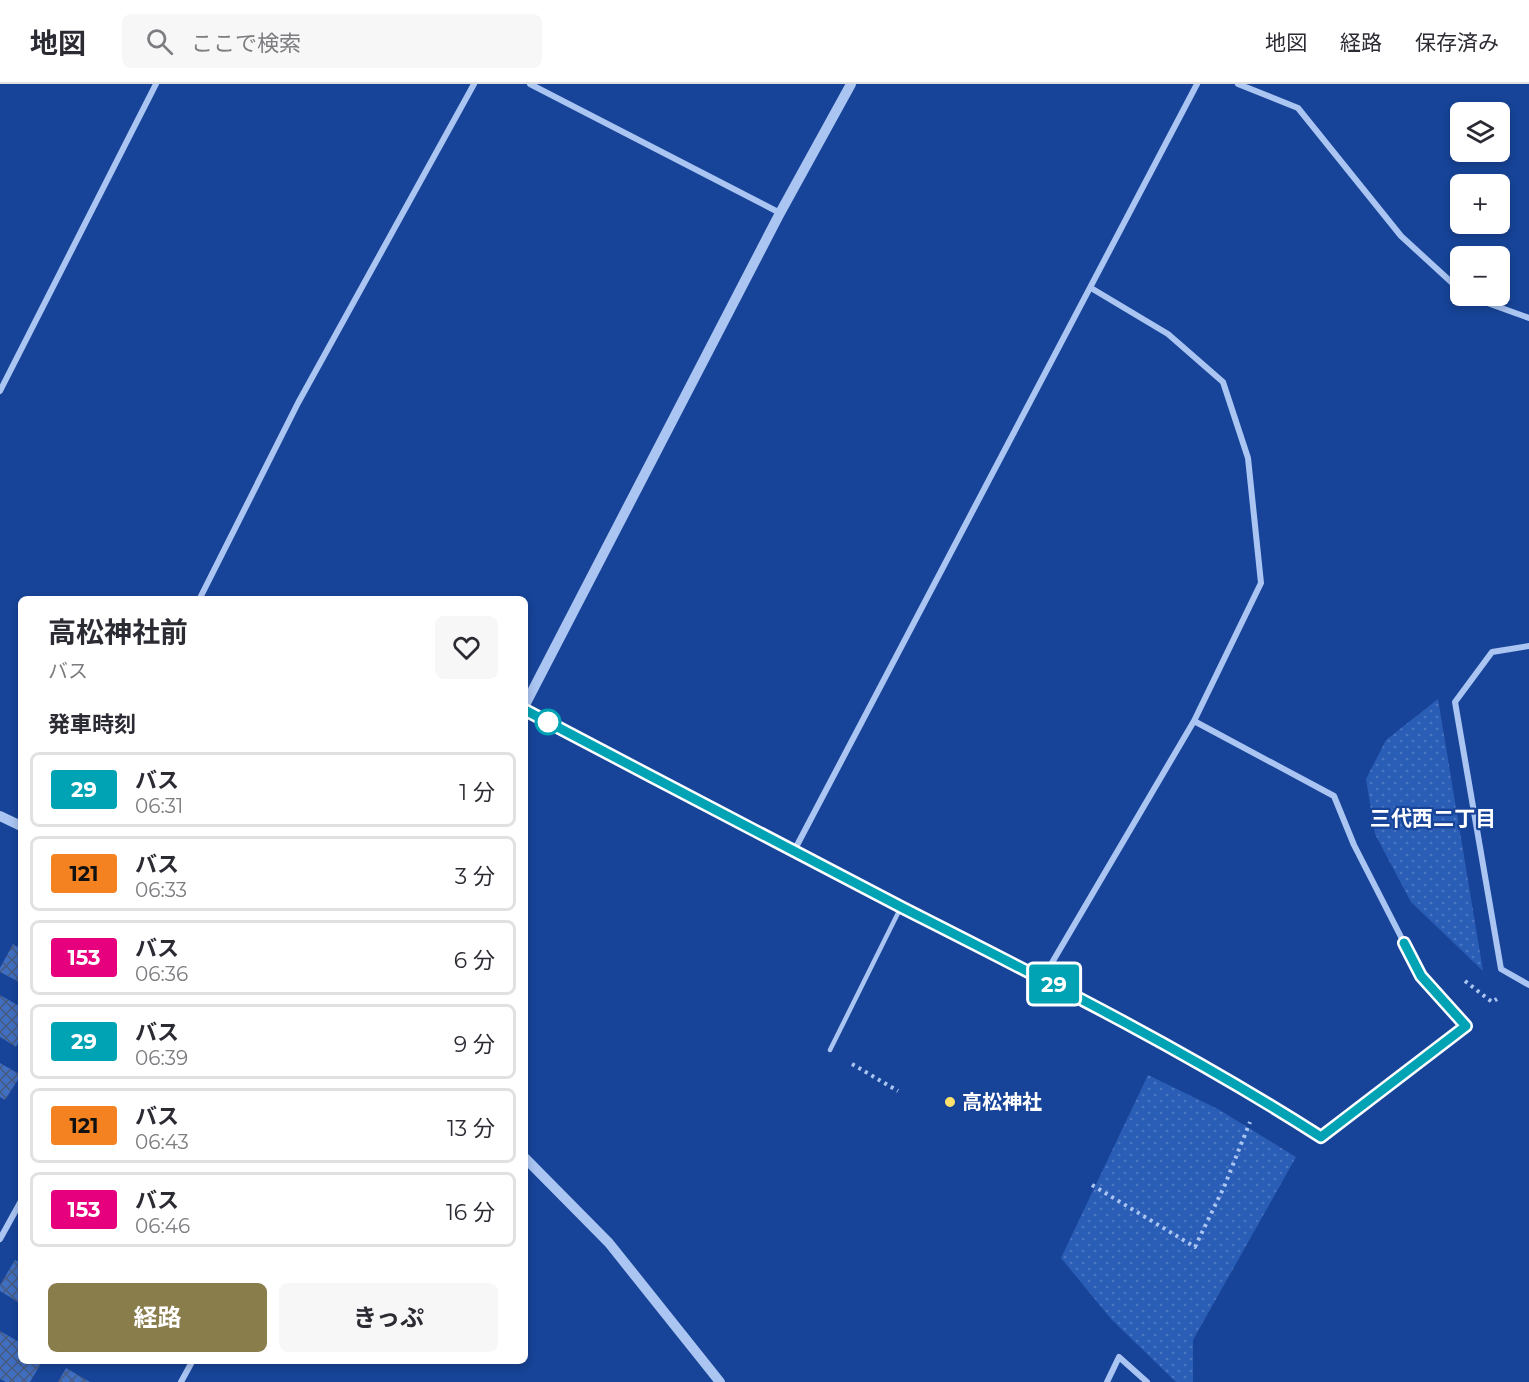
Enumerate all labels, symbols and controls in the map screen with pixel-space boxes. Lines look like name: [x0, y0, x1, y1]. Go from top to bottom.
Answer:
search box: [122, 14, 542, 68]
icon: search: [143, 25, 176, 58]
text: 地図: [30, 26, 86, 60]
text: ここで検索: [191, 30, 301, 57]
text: 地図: [1265, 30, 1307, 55]
text: 経路: [1340, 30, 1382, 55]
text: 保存済み: [1415, 30, 1499, 55]
map controls: [1450, 102, 1510, 306]
button: layers: [1450, 102, 1510, 162]
button: +: [1450, 174, 1510, 234]
button: −: [1450, 246, 1510, 306]
text: 高松神社前: [48, 615, 188, 649]
button: heart: [435, 616, 498, 679]
text: バス: [48, 659, 88, 683]
unlabelled marker: [535, 709, 561, 735]
text: 発車時刻: [48, 711, 136, 738]
text: バス: [135, 767, 179, 794]
text: 29: [71, 777, 97, 802]
text: 1 分: [459, 779, 495, 806]
text: 06:31: [135, 794, 183, 818]
district label: 三代西二丁目: [1370, 806, 1496, 831]
text: バス: [135, 851, 179, 878]
text: 121: [70, 861, 98, 886]
text: 3 分: [455, 863, 495, 890]
text: 06:33: [135, 878, 187, 902]
text: バス: [135, 935, 179, 962]
text: 153: [67, 945, 101, 970]
text: 6 分: [454, 947, 495, 974]
text: 06:36: [135, 962, 188, 986]
line badge: 29: [1027, 964, 1081, 1004]
text: 29: [1041, 972, 1067, 997]
text: バス: [135, 1019, 179, 1046]
text: 29: [71, 1029, 97, 1054]
text: 9 分: [454, 1031, 495, 1058]
text: 06:39: [135, 1046, 188, 1070]
place label: 高松神社: [962, 1090, 1042, 1114]
marker: 高松神社: [943, 1095, 957, 1109]
text: バス: [135, 1103, 179, 1130]
text: 121: [70, 1113, 98, 1138]
text: 13 分: [447, 1115, 495, 1142]
text: 06:43: [135, 1130, 189, 1154]
text: バス: [135, 1187, 179, 1214]
text: 153: [67, 1197, 101, 1222]
text: 16 分: [446, 1199, 495, 1226]
text: 06:46: [135, 1214, 190, 1238]
button: 経路: [48, 1283, 267, 1352]
button: きっぷ: [279, 1283, 498, 1352]

